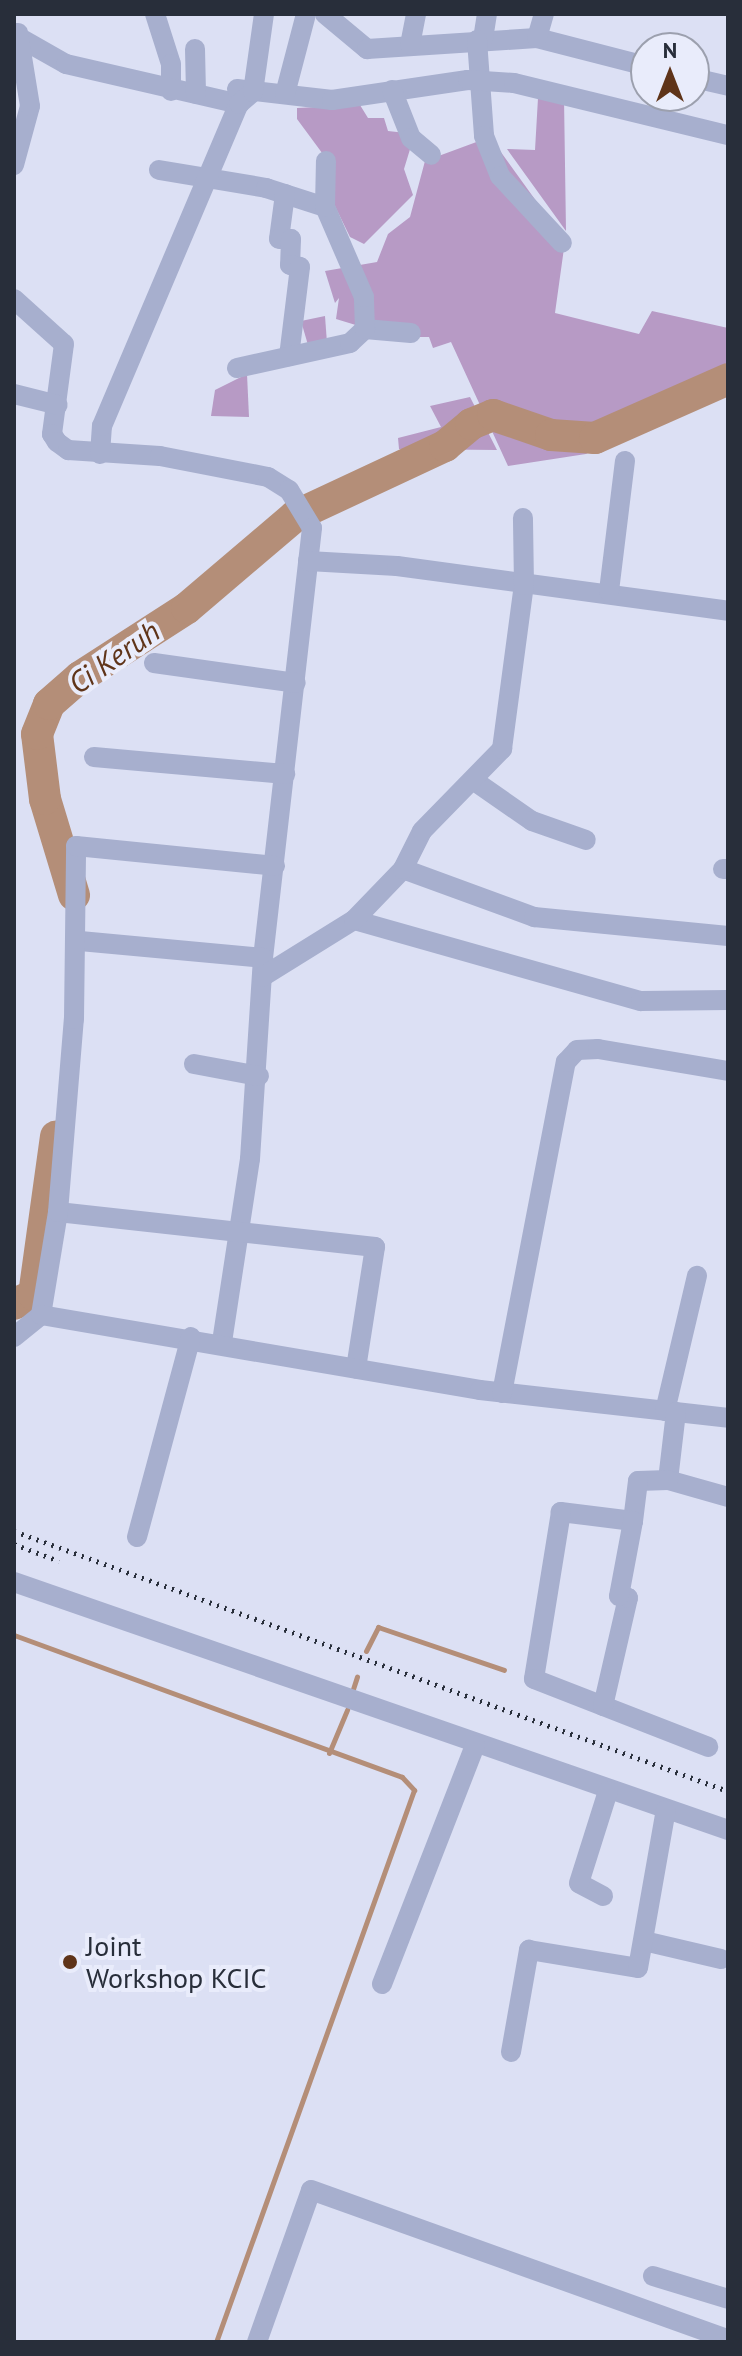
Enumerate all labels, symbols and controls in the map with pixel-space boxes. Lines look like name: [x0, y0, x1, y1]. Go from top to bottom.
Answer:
north arrow: [630, 32, 710, 112]
text: N: [663, 36, 677, 64]
water label: Ci Keruh: [62, 613, 166, 701]
place label: Joint Workshop KCIC: [86, 1929, 267, 1995]
marker: Joint Workshop KCIC: [61, 1953, 79, 1971]

